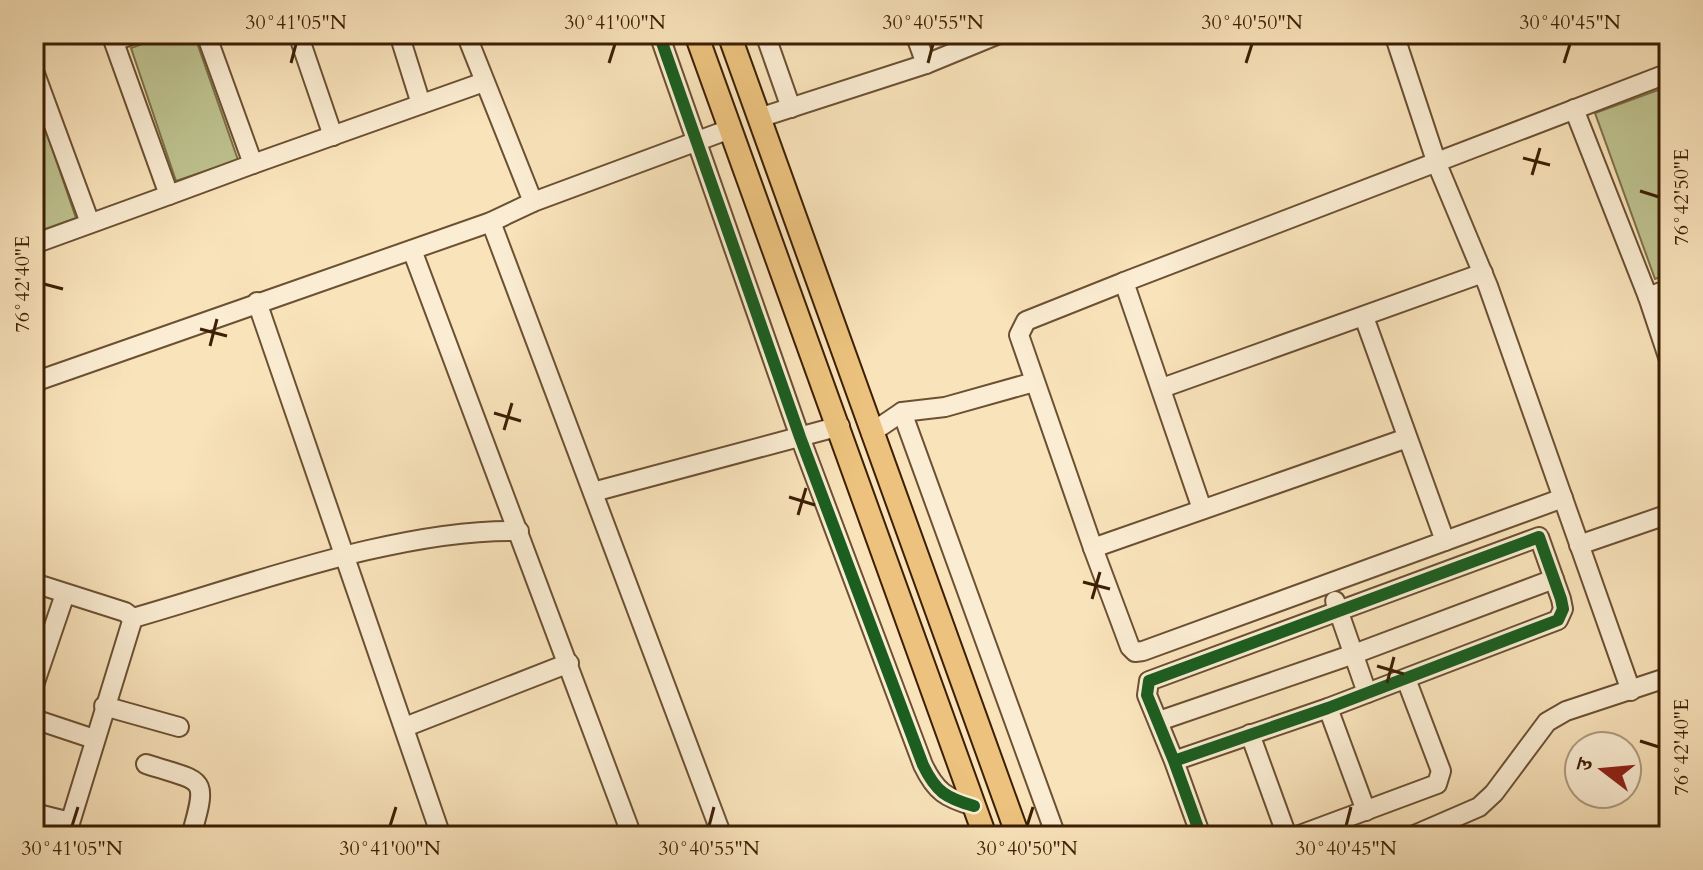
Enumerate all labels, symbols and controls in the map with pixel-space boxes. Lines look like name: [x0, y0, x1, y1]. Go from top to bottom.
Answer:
text: 30°41'05"N: [245, 9, 347, 36]
text: 30°41'00"N: [564, 9, 666, 36]
text: 30°40'55"N: [882, 9, 984, 36]
text: 30°40'50"N: [1201, 9, 1303, 36]
text: 30°40'45"N: [1519, 9, 1621, 36]
text: 76°42'50"E: [1668, 149, 1695, 245]
text: 76°42'40"E: [9, 236, 36, 332]
text: 76°42'40"E: [1668, 699, 1695, 795]
north arrow: [1563, 730, 1643, 810]
text: उ: [1568, 754, 1601, 776]
text: 30°41'05"N: [21, 835, 123, 862]
text: 30°41'00"N: [339, 835, 441, 862]
text: 30°40'55"N: [658, 835, 760, 862]
text: 30°40'50"N: [976, 835, 1078, 862]
text: 30°40'45"N: [1295, 835, 1397, 862]

